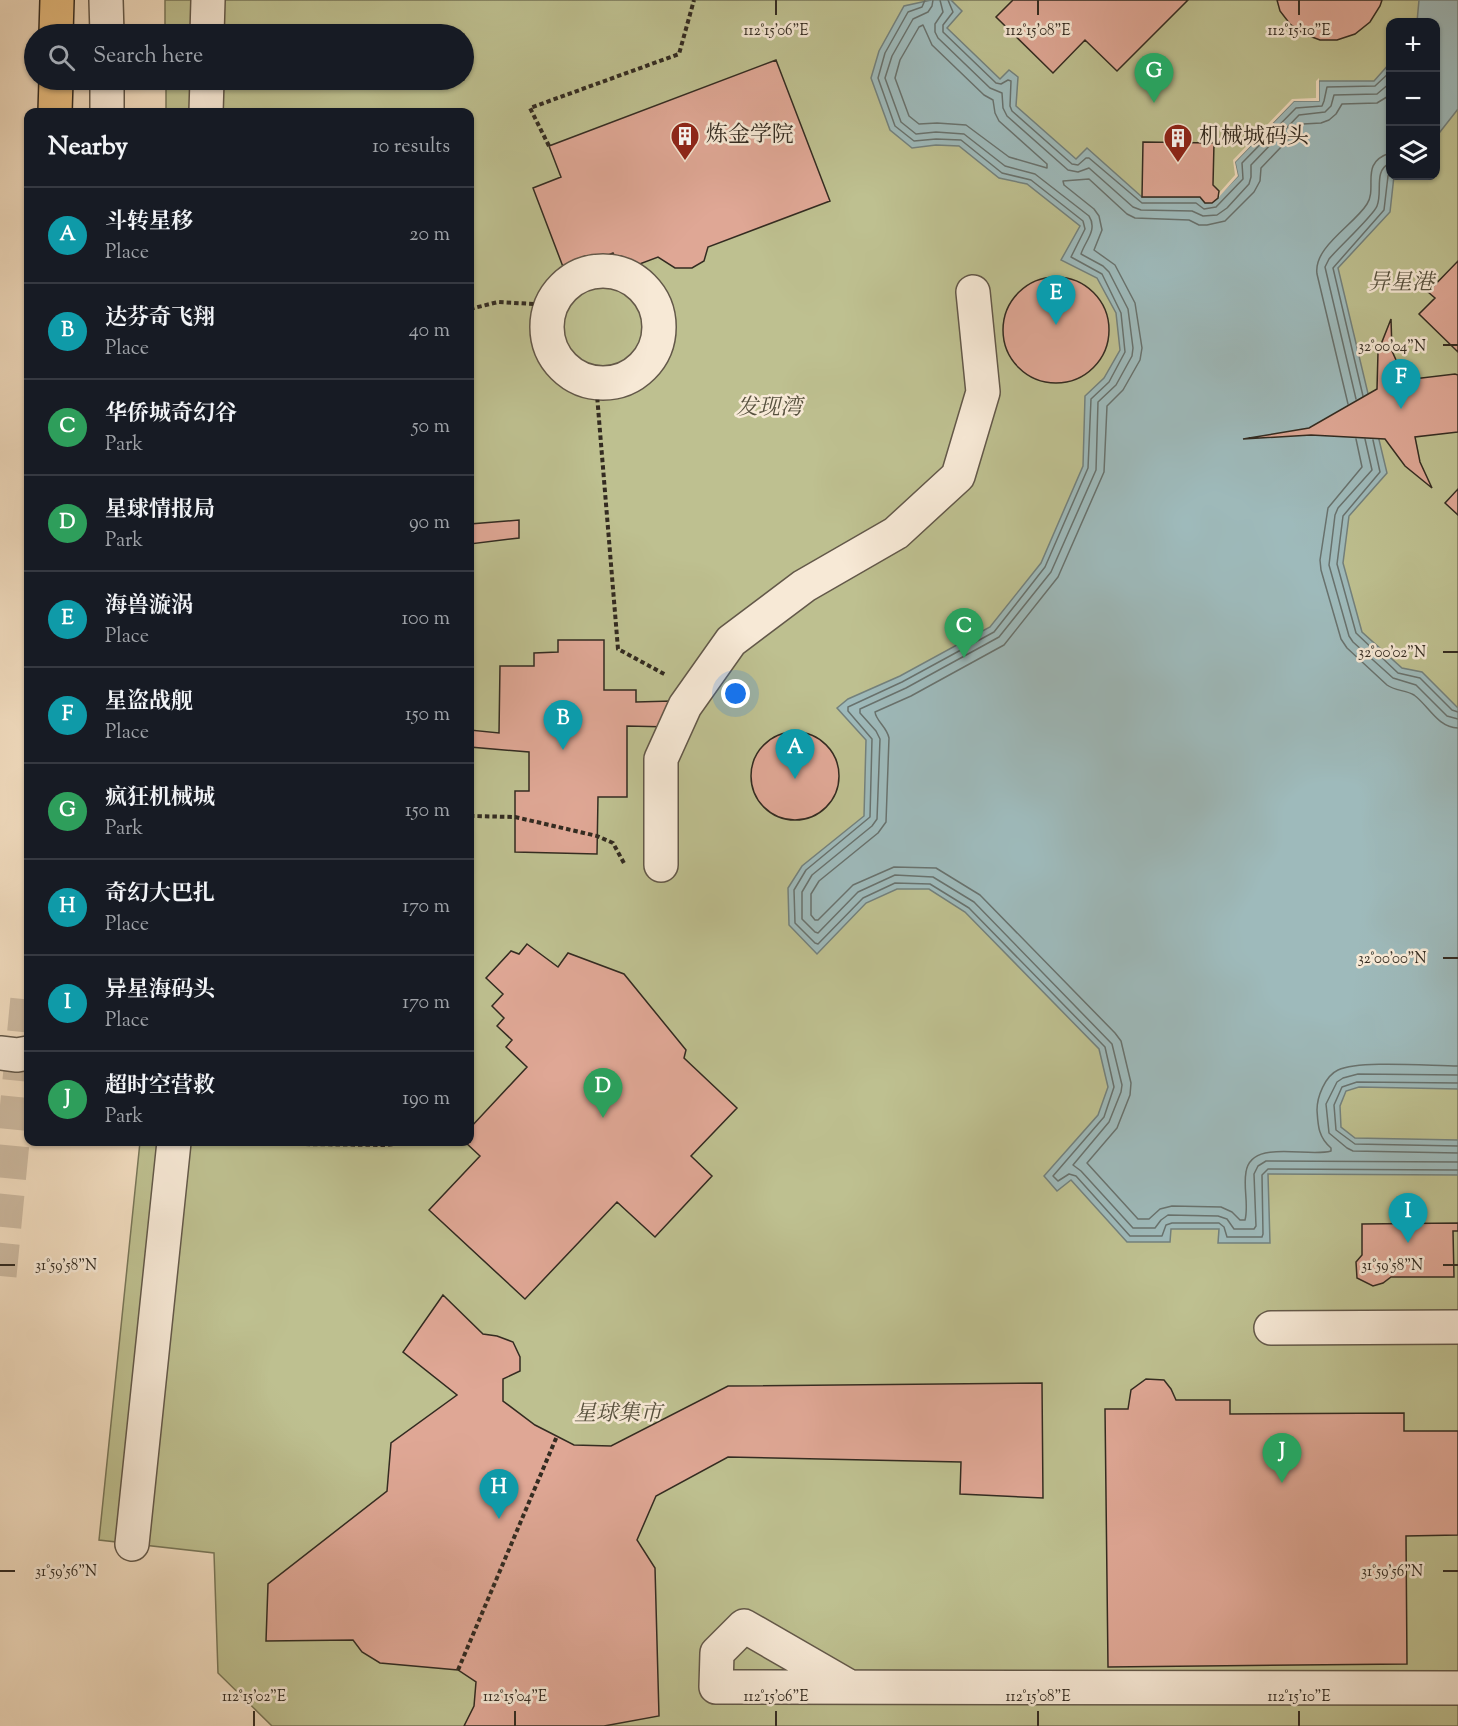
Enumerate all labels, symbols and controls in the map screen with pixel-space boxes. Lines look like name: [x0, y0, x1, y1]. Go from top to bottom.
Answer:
map controls: [1386, 18, 1440, 180]
button: +: [1386, 18, 1440, 72]
text: 112°15'06"E: [743, 21, 809, 42]
text: 112°15'08"E: [1005, 21, 1071, 42]
text: 112°15'10"E: [1268, 21, 1330, 42]
search box: [24, 24, 474, 90]
icon: search: [45, 41, 78, 74]
text: Search here: [93, 41, 203, 73]
pin: G: [1134, 54, 1174, 103]
button: −: [1386, 72, 1440, 126]
building icon: 炼金学院: [669, 120, 701, 162]
place label: 炼金学院: [706, 120, 794, 152]
building icon: 机械城码头: [1162, 122, 1194, 164]
place label: 机械城码头: [1199, 122, 1309, 154]
button: layers: [1386, 126, 1440, 180]
text: Nearby: [48, 129, 128, 166]
text: 10 results: [372, 133, 450, 162]
text: 斗转星移: [105, 207, 193, 239]
text: A: [59, 221, 76, 250]
text: 20 m: [409, 221, 450, 250]
text: Place: [105, 239, 149, 268]
park label: 异星港: [1368, 268, 1437, 300]
pin: E: [1036, 276, 1076, 325]
text: 达芬奇飞翔: [105, 303, 215, 335]
text: B: [61, 317, 74, 346]
text: 40 m: [409, 317, 450, 346]
text: Place: [105, 335, 149, 364]
text: 32°00'04"N: [1358, 337, 1426, 358]
pin: F: [1382, 360, 1420, 409]
park label: 发现湾: [736, 393, 806, 425]
text: 华侨城奇幻谷: [105, 399, 237, 431]
text: C: [59, 413, 76, 442]
text: 50 m: [412, 413, 450, 442]
text: Park: [105, 431, 143, 460]
text: 星球情报局: [105, 495, 215, 527]
text: D: [60, 509, 75, 538]
text: 90 m: [409, 509, 450, 538]
text: Park: [105, 527, 143, 556]
text: 海兽漩涡: [105, 591, 193, 623]
text: E: [61, 605, 74, 634]
text: 100 m: [401, 605, 450, 634]
pin: C: [944, 608, 984, 658]
text: Place: [105, 623, 149, 652]
text: 32°00'02"N: [1358, 643, 1426, 664]
your location: [721, 679, 750, 708]
text: 星盗战舰: [105, 687, 193, 719]
pin: B: [544, 700, 582, 750]
text: F: [62, 701, 73, 730]
text: 150 m: [405, 701, 450, 730]
text: Place: [105, 719, 149, 748]
pin: A: [776, 730, 814, 779]
text: 疯狂机械城: [105, 783, 215, 815]
text: G: [59, 797, 76, 826]
text: 150 m: [405, 797, 450, 826]
text: Park: [105, 815, 143, 844]
text: 奇幻大巴扎: [105, 879, 215, 911]
text: H: [60, 893, 75, 922]
text: 170 m: [402, 893, 450, 922]
text: Place: [105, 911, 149, 940]
text: 32°00'00"N: [1358, 949, 1426, 970]
text: 异星海码头: [105, 975, 215, 1007]
text: I: [64, 989, 71, 1018]
text: 170 m: [402, 989, 450, 1018]
text: Place: [105, 1007, 149, 1036]
pin: D: [584, 1068, 622, 1118]
text: 超时空营救: [105, 1071, 215, 1103]
text: J: [65, 1085, 70, 1114]
text: 190 m: [402, 1085, 450, 1114]
text: Park: [105, 1103, 143, 1132]
pin: I: [1388, 1194, 1428, 1243]
text: 31°59'58"N: [35, 1256, 97, 1277]
text: 31°59'58"N: [1361, 1256, 1423, 1277]
park label: 星球集市: [574, 1399, 665, 1431]
pin: J: [1262, 1434, 1302, 1483]
pin: H: [480, 1470, 518, 1519]
text: 31°59'56"N: [35, 1562, 97, 1583]
text: 31°59'56"N: [1361, 1562, 1423, 1583]
text: 112°15'02"E: [222, 1687, 286, 1708]
text: 112°15'04"E: [483, 1687, 547, 1708]
text: 112°15'06"E: [743, 1687, 809, 1708]
text: 112°15'08"E: [1005, 1687, 1071, 1708]
text: 112°15'10"E: [1268, 1687, 1330, 1708]

